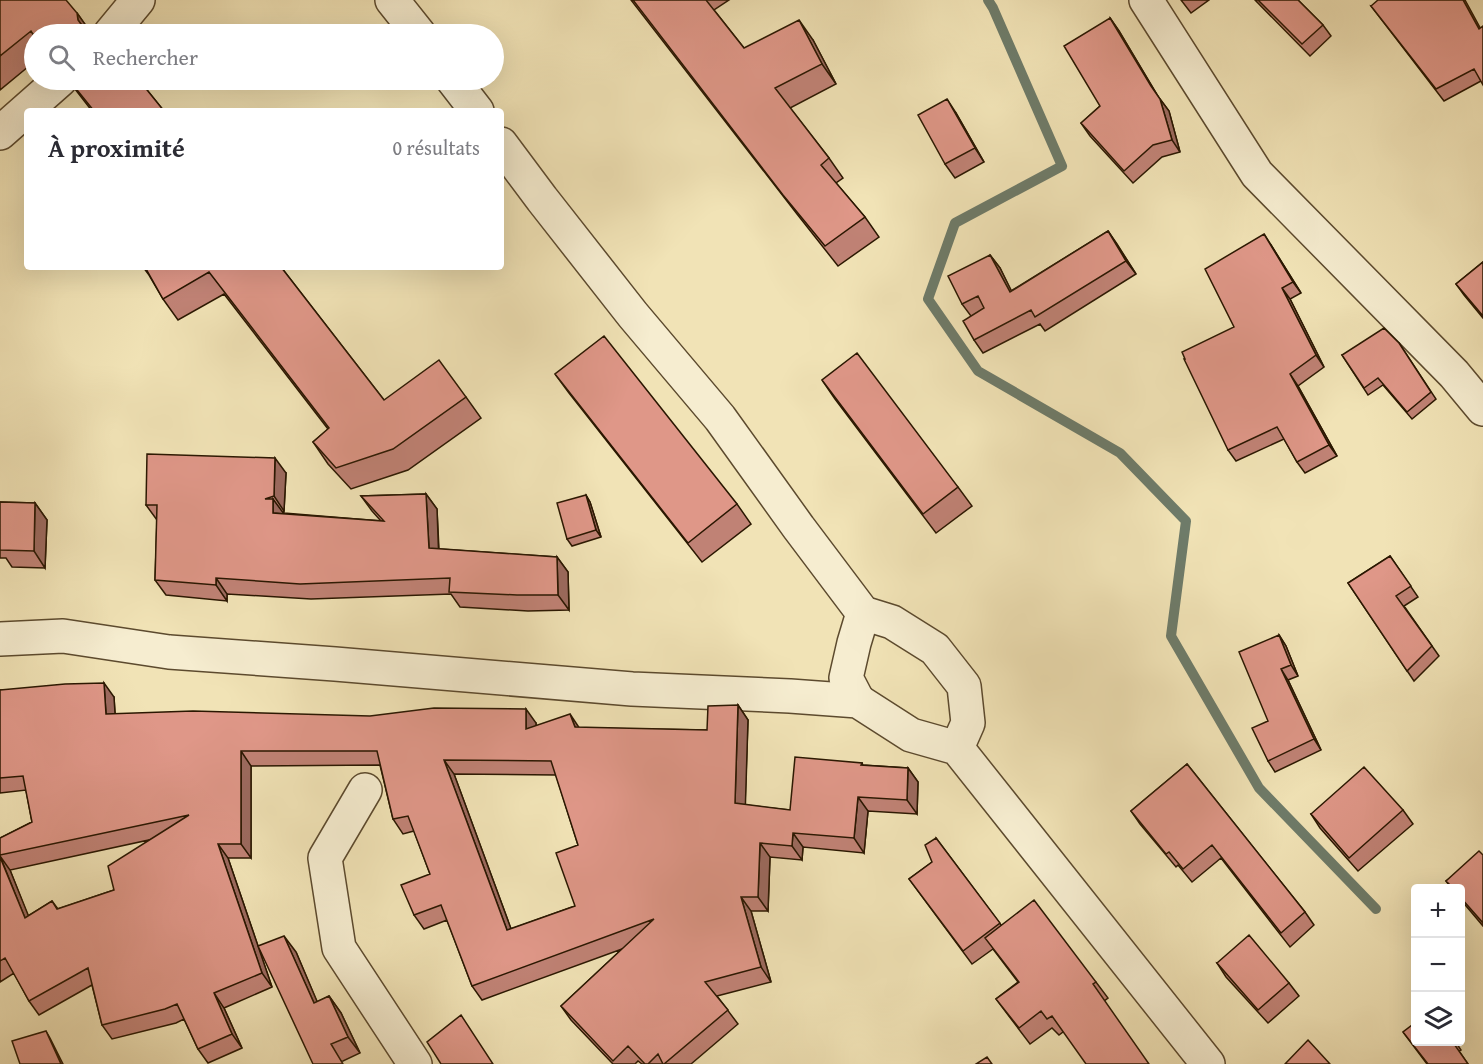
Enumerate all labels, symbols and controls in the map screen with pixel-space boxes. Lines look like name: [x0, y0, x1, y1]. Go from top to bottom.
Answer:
search box: [24, 24, 504, 90]
icon: search: [45, 41, 78, 74]
text: Rechercher: [93, 41, 198, 73]
text: À proximité: [48, 128, 185, 167]
text: 0 résultats: [392, 133, 480, 162]
map controls: [1411, 884, 1465, 1046]
button: +: [1411, 884, 1465, 938]
button: −: [1411, 938, 1465, 992]
button: layers: [1411, 992, 1465, 1046]

